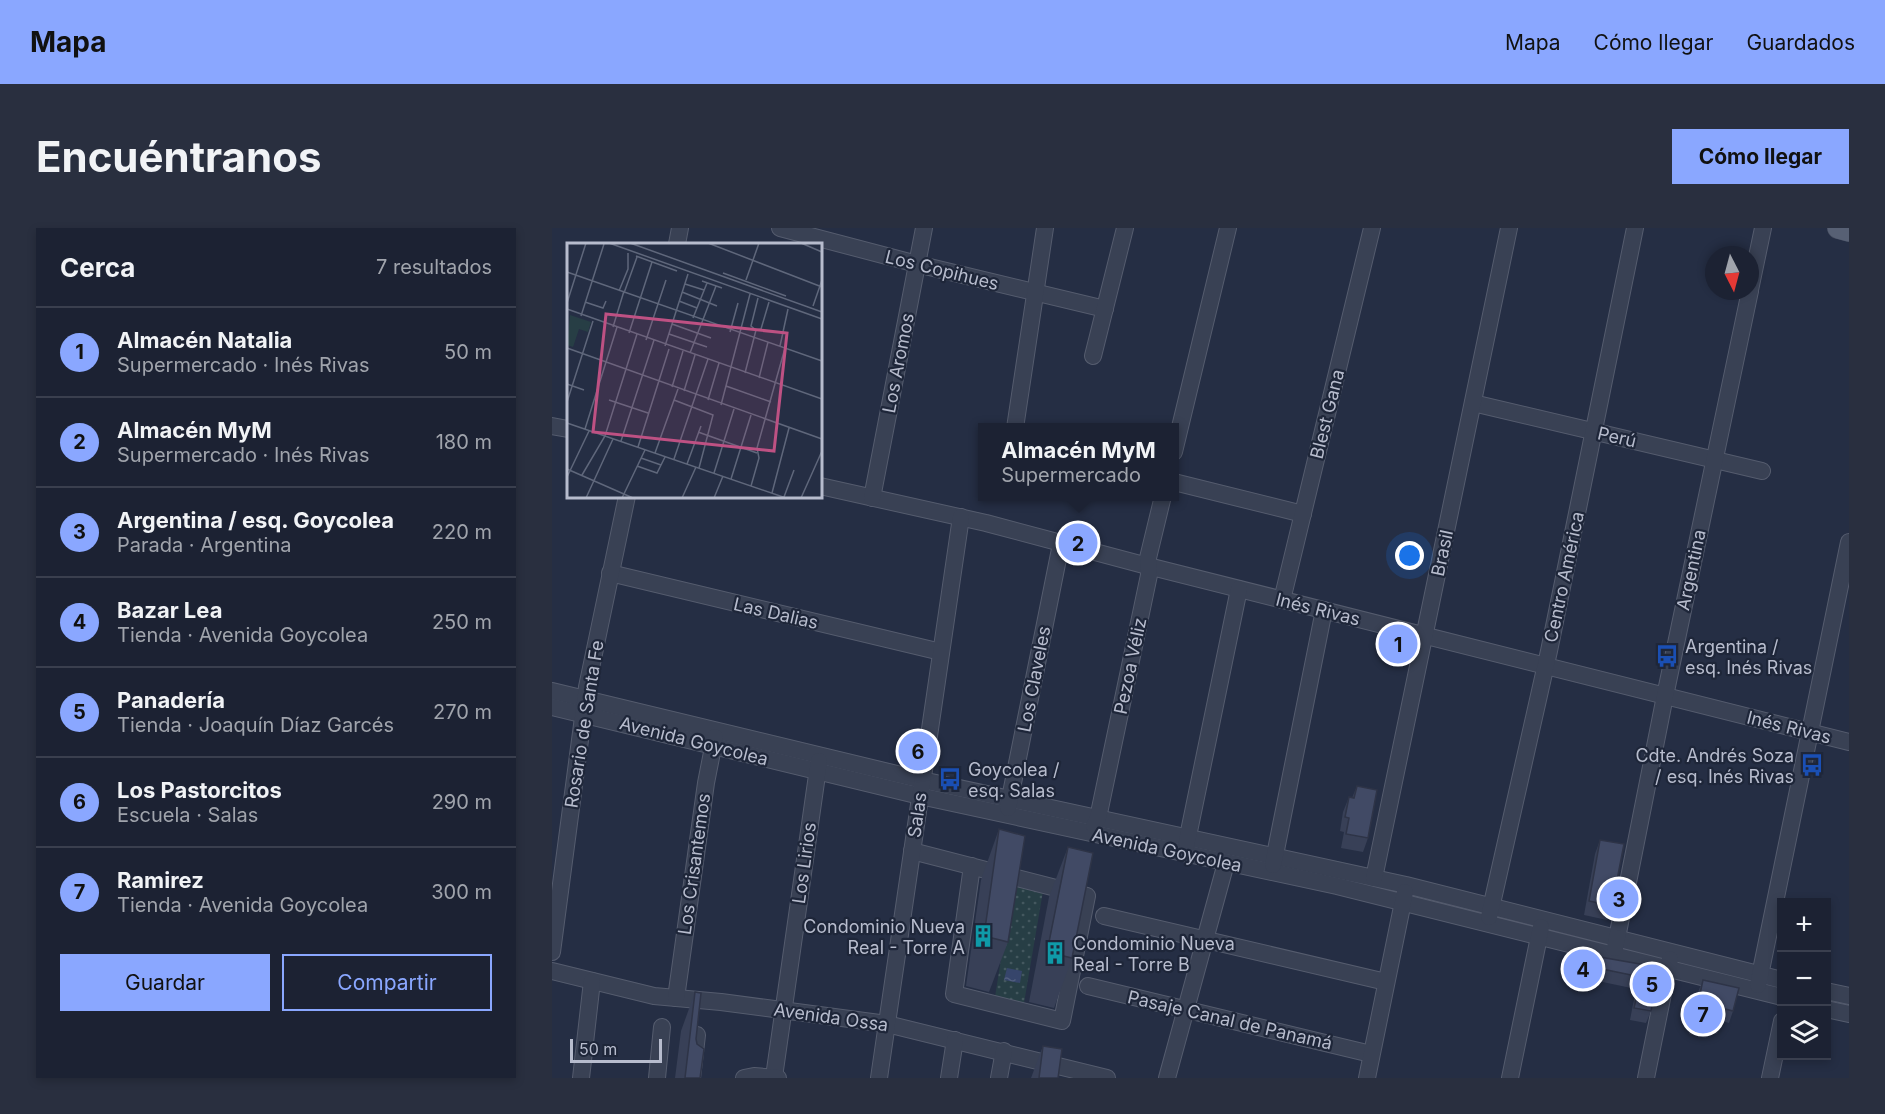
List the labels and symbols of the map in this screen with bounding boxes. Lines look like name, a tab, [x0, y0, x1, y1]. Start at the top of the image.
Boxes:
inset map	[567, 243, 822, 498]
street label: Los Copihues	[883, 246, 1001, 294]
north arrow	[1705, 246, 1759, 300]
street label: Los Aromos	[878, 311, 918, 415]
street label: Blest Gana	[1306, 367, 1348, 461]
street label: Perú	[1595, 422, 1639, 452]
street label: Centro América	[1540, 510, 1588, 644]
pin: 2	[1058, 520, 1098, 566]
street label: Brasil	[1427, 528, 1457, 578]
street label: Argentina	[1672, 528, 1710, 612]
your location	[1395, 541, 1424, 570]
street label: Inés Rivas	[1274, 588, 1362, 630]
street label: Las Dalias	[732, 593, 820, 633]
street label: Pezoa Véliz	[1110, 616, 1150, 716]
pin: 1	[1378, 622, 1418, 666]
street label: Los Claveles	[1013, 624, 1055, 734]
place label: Argentina / esq. Inés Rivas	[1685, 636, 1812, 678]
street label: Rosario de Santa Fe	[560, 639, 608, 809]
bus stop icon: Argentina / esq. Inés Rivas	[1654, 643, 1680, 669]
street label: Inés Rivas	[1745, 706, 1833, 748]
street label: Avenida Goycolea	[617, 712, 771, 770]
pin: 6	[898, 728, 938, 774]
place label: Cdte. Andrés Soza / esq. Inés Rivas	[1635, 745, 1794, 787]
bus stop icon: Cdte. Andrés Soza / esq. Inés Rivas	[1799, 752, 1825, 778]
place label: Goycolea / esq. Salas	[968, 759, 1060, 801]
bus stop icon: Goycolea / esq. Salas	[937, 766, 963, 792]
street label: Salas	[903, 791, 931, 839]
street label: Los Crisantemos	[674, 792, 714, 936]
street label: Los Lirios	[788, 821, 820, 905]
street label: Avenida Goycolea	[1090, 824, 1244, 876]
pin: 3	[1600, 876, 1638, 922]
place label: Condominio Nueva Real - Torre A	[803, 916, 965, 958]
building icon: Condominio Nueva Real - Torre A	[970, 923, 996, 949]
place label: Condominio Nueva Real - Torre B	[1073, 933, 1235, 975]
building icon: Condominio Nueva Real - Torre B	[1042, 940, 1068, 966]
pin: 4	[1564, 946, 1602, 992]
pin: 5	[1632, 962, 1672, 1006]
street label: Pasaje Canal de Panamá	[1126, 986, 1334, 1054]
pin: 7	[1684, 992, 1722, 1036]
street label: Avenida Ossa	[772, 999, 890, 1035]
scale bar	[570, 1036, 662, 1064]

